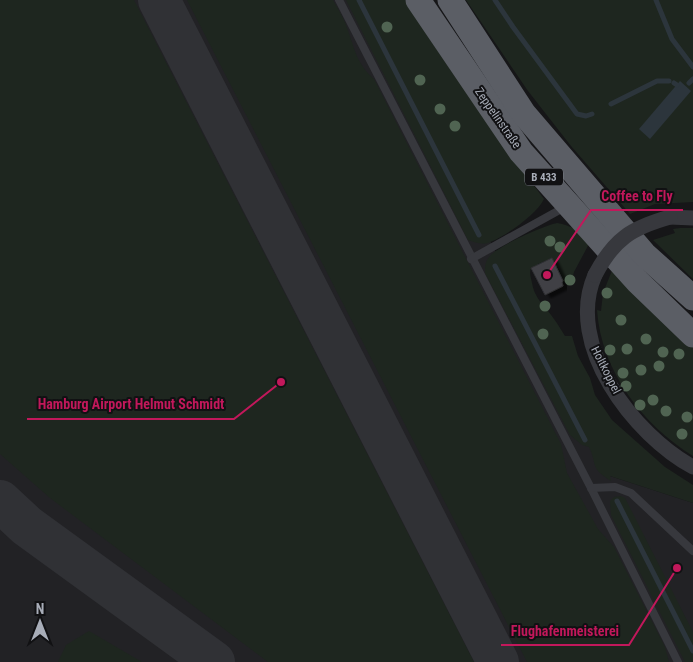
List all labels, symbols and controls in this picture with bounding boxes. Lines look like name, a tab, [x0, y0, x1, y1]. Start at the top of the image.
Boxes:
street label: Zeppelinstraße	[472, 85, 524, 151]
road number: B 433	[525, 168, 563, 186]
callout: Coffee to Fly	[591, 181, 683, 210]
text: Coffee to Fly	[601, 188, 673, 204]
street label: Holtkoppel	[588, 344, 624, 396]
callout: Hamburg Airport Helmut Schmidt	[27, 390, 234, 419]
text: Hamburg Airport Helmut Schmidt	[38, 396, 224, 412]
north arrow	[15, 597, 65, 647]
text: N	[36, 601, 44, 617]
callout: Flughafenmeisterei	[501, 616, 629, 645]
text: Flughafenmeisterei	[511, 623, 619, 639]

